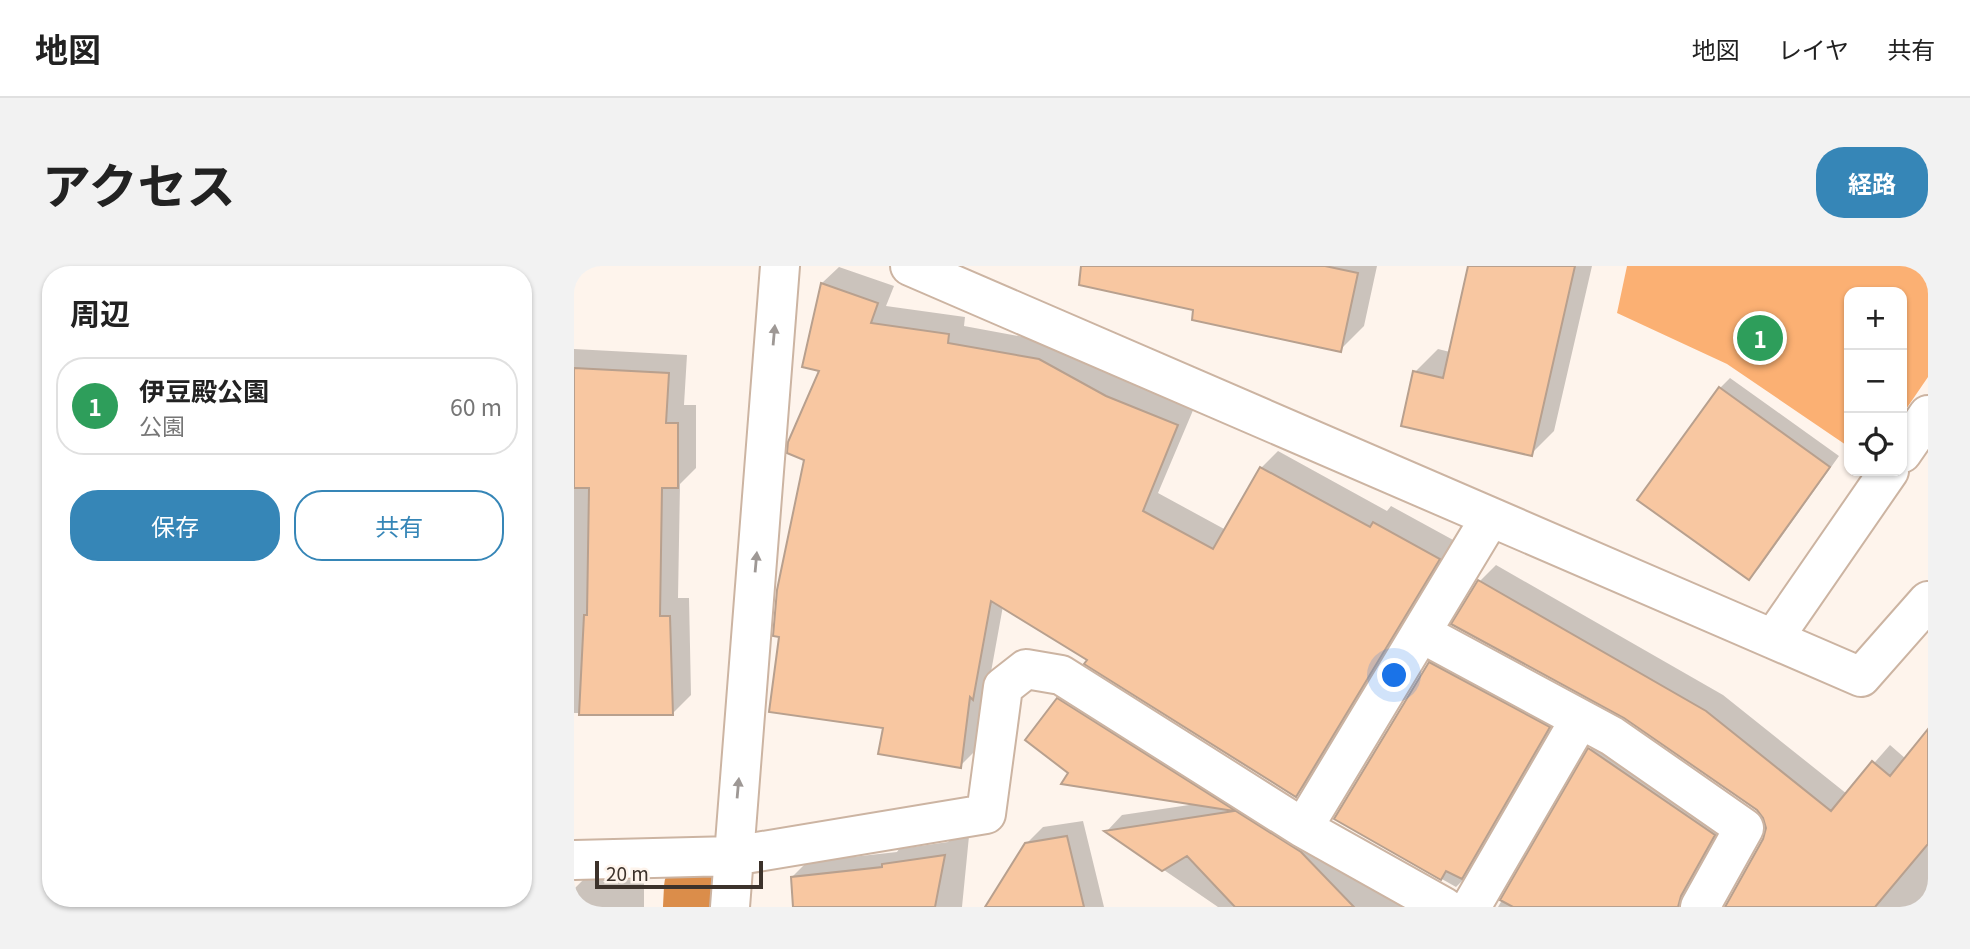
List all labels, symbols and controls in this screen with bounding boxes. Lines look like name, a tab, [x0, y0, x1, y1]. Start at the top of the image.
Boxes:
text: 地図	[35, 24, 101, 72]
text: 地図	[1692, 31, 1740, 66]
text: レイヤ	[1778, 31, 1849, 66]
text: 共有	[1887, 31, 1935, 66]
text: アクセス	[42, 147, 236, 218]
button: 経路	[1816, 147, 1928, 218]
map controls	[1844, 287, 1907, 476]
button: +	[1844, 287, 1907, 350]
text: 周辺	[70, 290, 130, 334]
pin: 1	[1737, 312, 1783, 364]
one-way arrow	[769, 324, 780, 346]
button: −	[1844, 350, 1907, 413]
text: 伊豆殿公園	[139, 371, 269, 408]
text: 1	[88, 389, 102, 423]
text: 60 m	[450, 389, 502, 423]
text: 公園	[139, 408, 185, 442]
button: locate	[1844, 413, 1907, 476]
button: 保存	[70, 490, 280, 561]
button: 共有	[294, 490, 504, 561]
one-way arrow	[751, 550, 762, 572]
your location	[1377, 658, 1411, 692]
one-way arrow	[733, 777, 744, 799]
scale bar	[595, 858, 763, 890]
text: 20 m	[606, 859, 649, 886]

